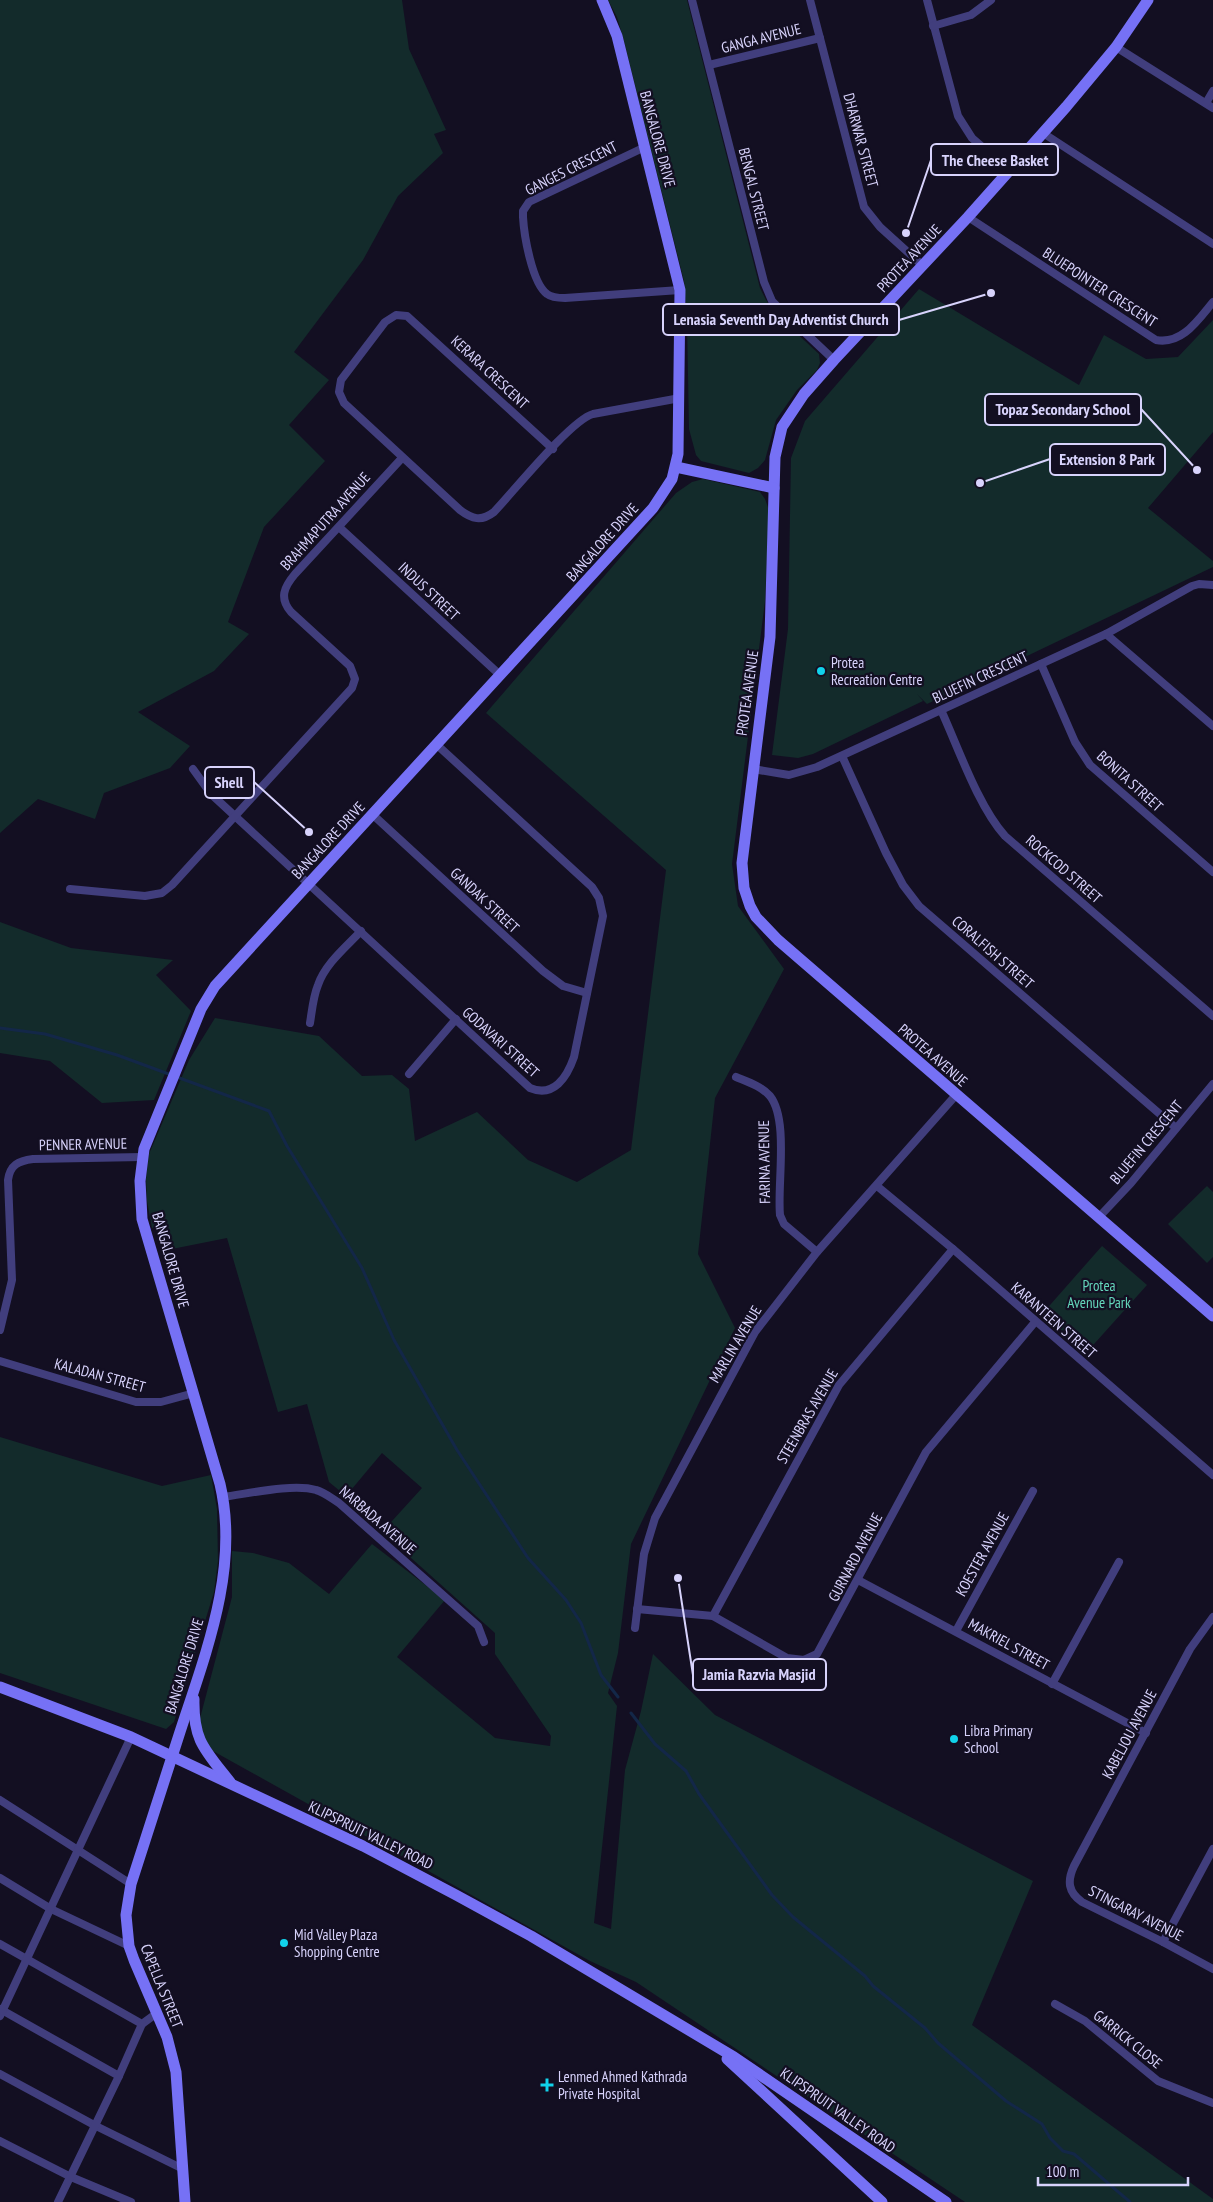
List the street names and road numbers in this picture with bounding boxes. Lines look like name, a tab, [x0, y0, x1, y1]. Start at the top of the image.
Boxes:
street label: GANGA AVENUE	[719, 19, 803, 57]
street label: BANGALORE DRIVE	[636, 89, 680, 189]
street label: DHARWAR STREET	[839, 91, 883, 189]
street label: GANGES CRESCENT	[522, 136, 621, 199]
street label: BENGAL STREET	[735, 146, 774, 233]
street label: PROTEA AVENUE	[873, 220, 945, 296]
street label: BLUEPOINTER CRESCENT	[1039, 243, 1161, 331]
street label: KERARA CRESCENT	[447, 331, 533, 413]
street label: BRAHMAPUTRA AVENUE	[276, 468, 374, 574]
street label: BANGALORE DRIVE	[562, 499, 642, 585]
street label: INDUS STREET	[394, 558, 464, 624]
street label: BLUEFIN CRESCENT	[929, 646, 1031, 707]
street label: PROTEA AVENUE	[732, 649, 762, 737]
street label: BONITA STREET	[1093, 746, 1167, 816]
street label: BANGALORE DRIVE	[287, 797, 369, 883]
street label: ROCKCOD STREET	[1022, 831, 1106, 907]
street label: GANDAK STREET	[447, 863, 524, 937]
street label: CORALFISH STREET	[948, 911, 1038, 993]
street label: GODAVARI STREET	[459, 1003, 544, 1082]
street label: PROTEA AVENUE	[894, 1020, 972, 1090]
street label: BLUEFIN CRESCENT	[1105, 1096, 1187, 1188]
street label: FARINA AVENUE	[754, 1120, 774, 1204]
street label: PENNER AVENUE	[39, 1134, 127, 1154]
street label: BANGALORE DRIVE	[148, 1210, 194, 1310]
street label: KARANTEEN STREET	[1007, 1278, 1101, 1362]
street label: MARLIN AVENUE	[705, 1302, 765, 1386]
street label: KALADAN STREET	[52, 1354, 148, 1396]
street label: STEENBRAS AVENUE	[772, 1365, 842, 1467]
street label: NARBADA AVENUE	[336, 1481, 420, 1559]
street label: KOESTER AVENUE	[951, 1508, 1013, 1600]
street label: GURNARD AVENUE	[824, 1509, 886, 1605]
street label: MAKRIEL STREET	[965, 1614, 1053, 1674]
street label: BANGALORE DRIVE	[160, 1616, 208, 1716]
street label: KABELJOU AVENUE	[1097, 1686, 1161, 1782]
street label: KLIPSPRUIT VALLEY ROAD	[306, 1797, 437, 1873]
street label: STINGARAY AVENUE	[1085, 1881, 1187, 1945]
street label: CAPELLA STREET	[137, 1941, 188, 2031]
street label: GARRICK CLOSE	[1090, 2006, 1166, 2072]
street label: KLIPSPRUIT VALLEY ROAD	[777, 2063, 899, 2157]

